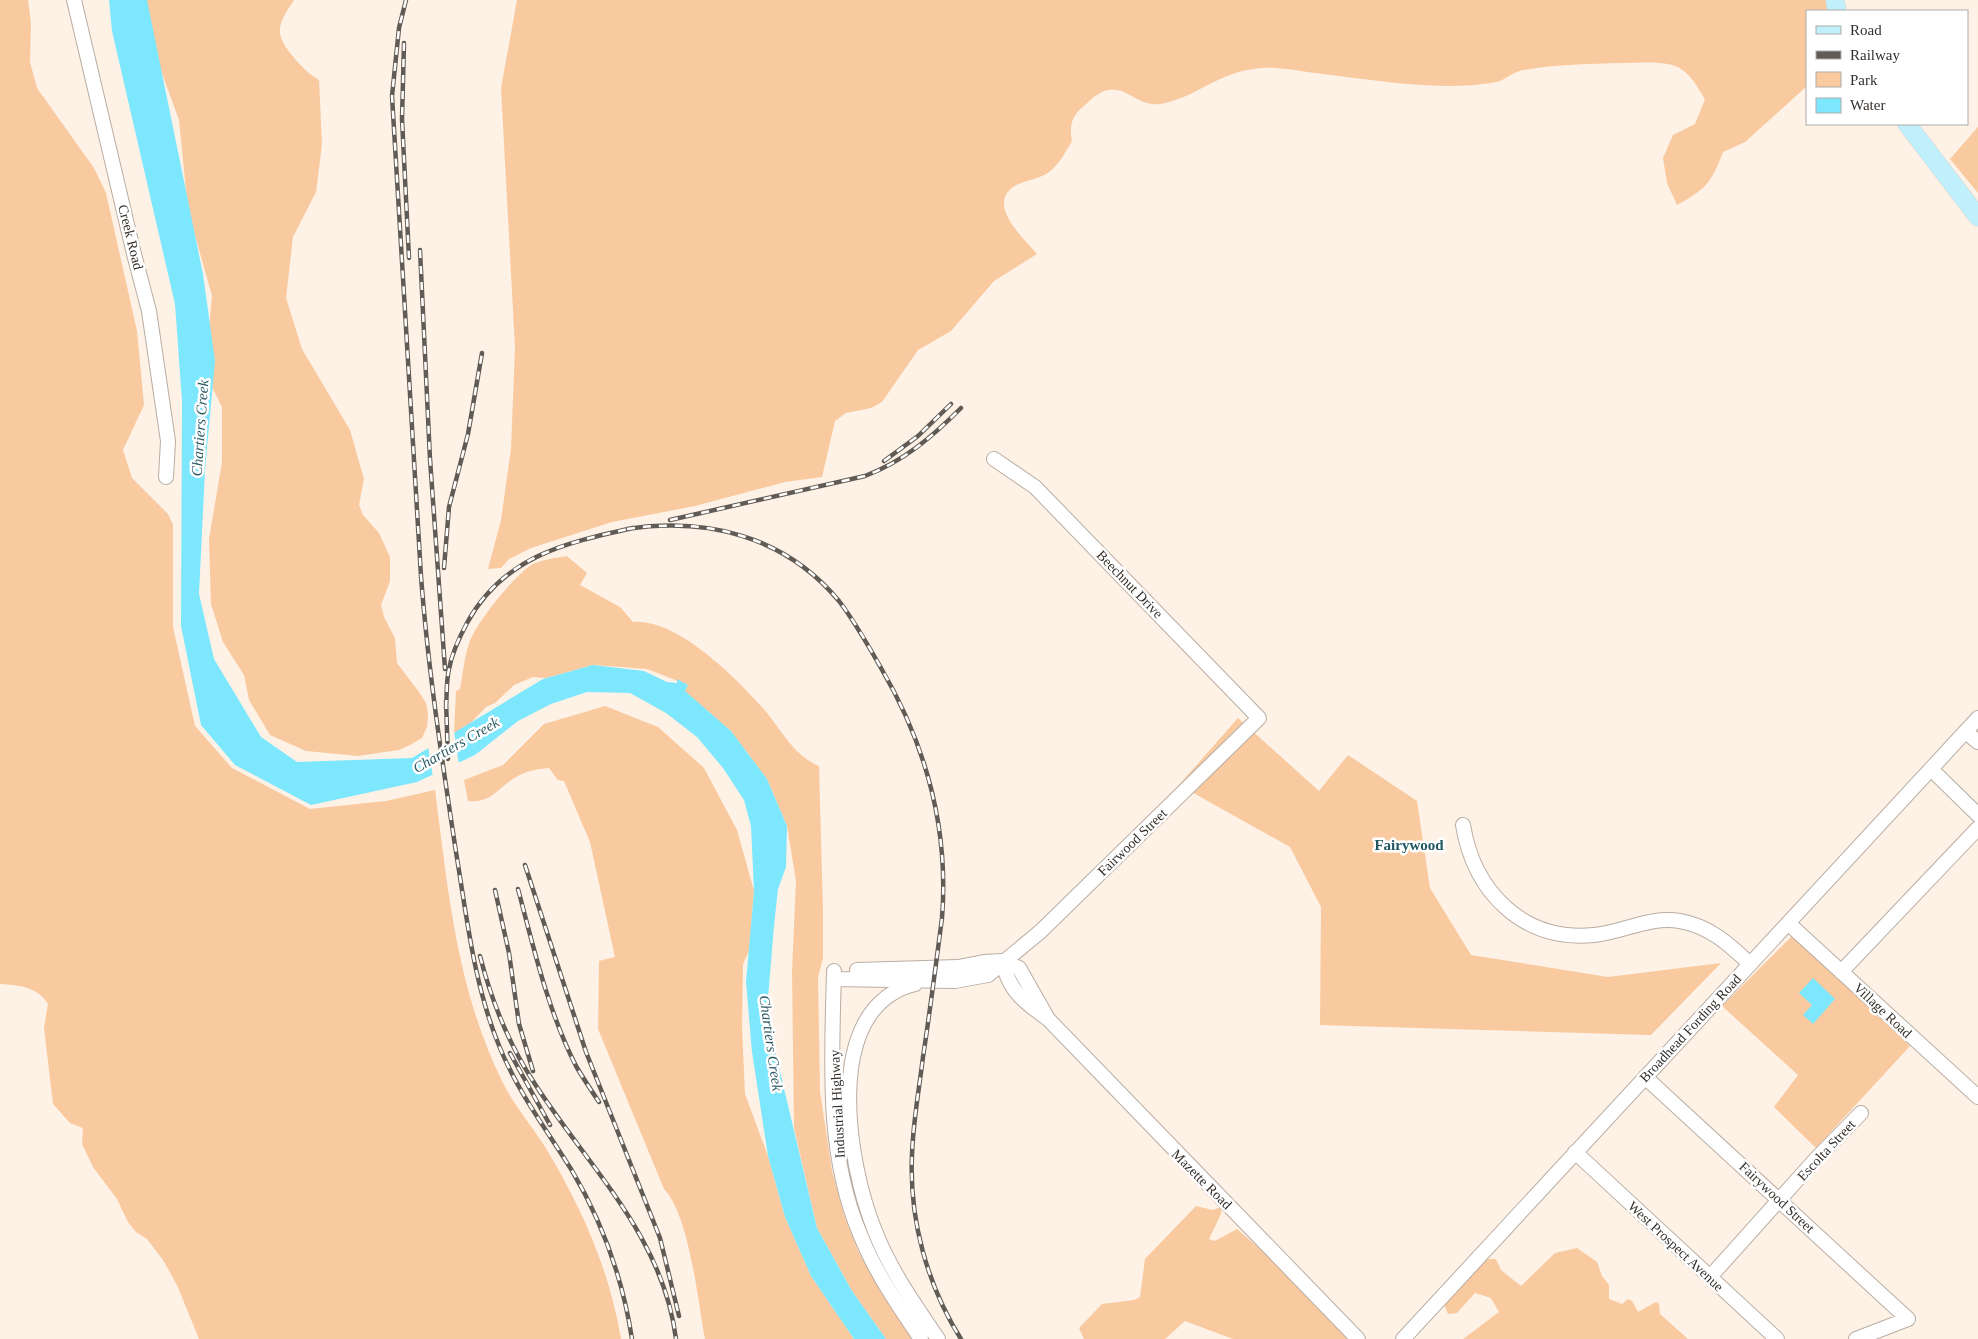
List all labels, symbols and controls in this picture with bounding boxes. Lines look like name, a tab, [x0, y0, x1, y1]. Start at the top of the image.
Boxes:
legend	[1806, 10, 1968, 125]
text: Road	[1850, 22, 1882, 38]
text: Railway	[1850, 47, 1900, 63]
text: Park	[1850, 72, 1878, 88]
text: Water	[1850, 97, 1885, 113]
street label: Creek Road	[115, 203, 146, 271]
water label: Chartiers Creek	[189, 379, 211, 477]
street label: Beechnut Drive	[1094, 547, 1166, 621]
water label: Chartiers Creek	[410, 714, 502, 776]
street label: Fairwood Street	[1095, 806, 1170, 879]
district label: Fairywood	[1374, 837, 1444, 853]
street label: Broadhead Fording Road	[1637, 971, 1744, 1085]
street label: Village Road	[1851, 980, 1915, 1041]
water label: Chartiers Creek	[756, 994, 786, 1092]
street label: Industrial Highway	[827, 1049, 848, 1159]
street label: Escolta Street	[1794, 1117, 1858, 1184]
street label: Mazette Road	[1169, 1146, 1235, 1212]
street label: Fairywood Street	[1736, 1159, 1817, 1236]
street label: West Prospect Avenue	[1625, 1198, 1726, 1294]

